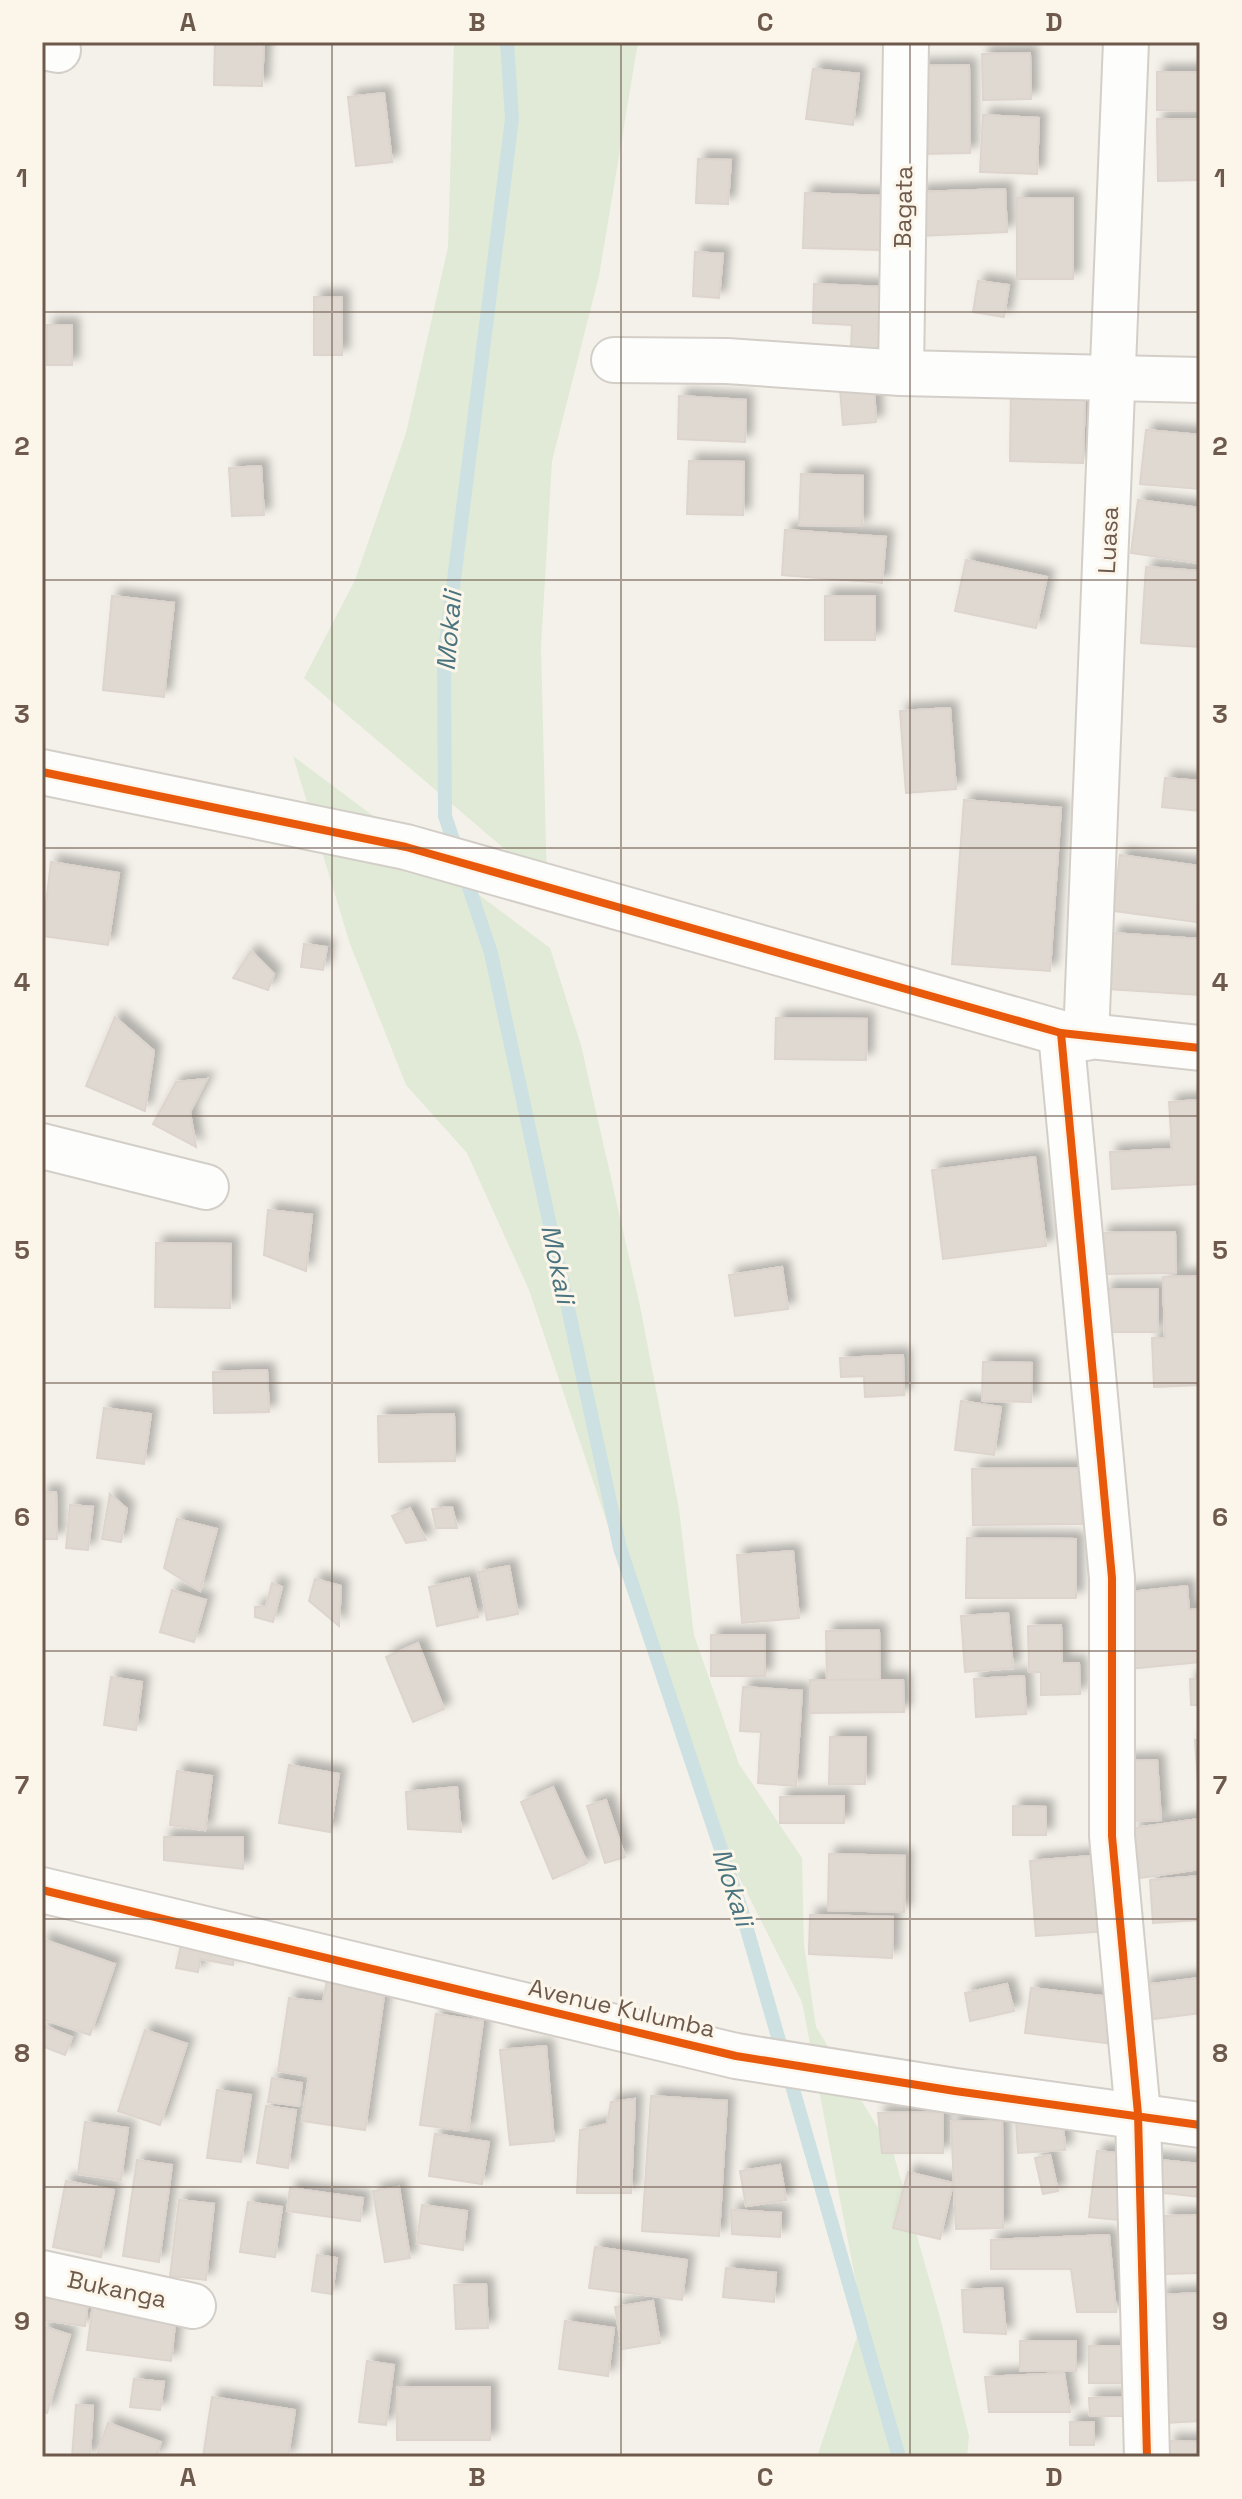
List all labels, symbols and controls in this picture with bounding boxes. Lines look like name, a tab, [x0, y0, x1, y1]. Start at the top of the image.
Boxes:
text: A	[180, 5, 197, 39]
text: B	[468, 5, 486, 39]
text: C	[757, 5, 773, 39]
text: D	[1045, 5, 1063, 39]
text: 1	[16, 161, 28, 195]
text: 1	[1214, 161, 1226, 195]
street label: Bagata	[887, 165, 919, 249]
text: 2	[14, 429, 30, 463]
text: 2	[1212, 429, 1228, 463]
street label: Luasa	[1091, 505, 1125, 575]
water label: Mokali	[429, 587, 470, 672]
text: 3	[14, 697, 30, 731]
text: 3	[1212, 697, 1228, 731]
text: 4	[14, 965, 30, 999]
text: 4	[1212, 965, 1228, 999]
water label: Mokali	[533, 1221, 583, 1309]
text: 5	[14, 1233, 30, 1267]
text: 5	[1212, 1233, 1228, 1267]
text: 6	[14, 1500, 30, 1534]
text: 6	[1212, 1500, 1228, 1534]
text: 7	[15, 1768, 29, 1802]
text: 7	[1213, 1768, 1227, 1802]
water label: Mokali	[704, 1844, 762, 1933]
street label: Avenue Kulumba	[526, 1971, 718, 2045]
text: 8	[14, 2036, 30, 2070]
text: 8	[1212, 2036, 1228, 2070]
street label: Bukanga	[64, 2263, 170, 2315]
text: 9	[14, 2304, 30, 2338]
text: 9	[1212, 2304, 1228, 2338]
text: A	[180, 2460, 197, 2494]
text: B	[468, 2460, 486, 2494]
text: C	[757, 2460, 773, 2494]
text: D	[1045, 2460, 1063, 2494]

